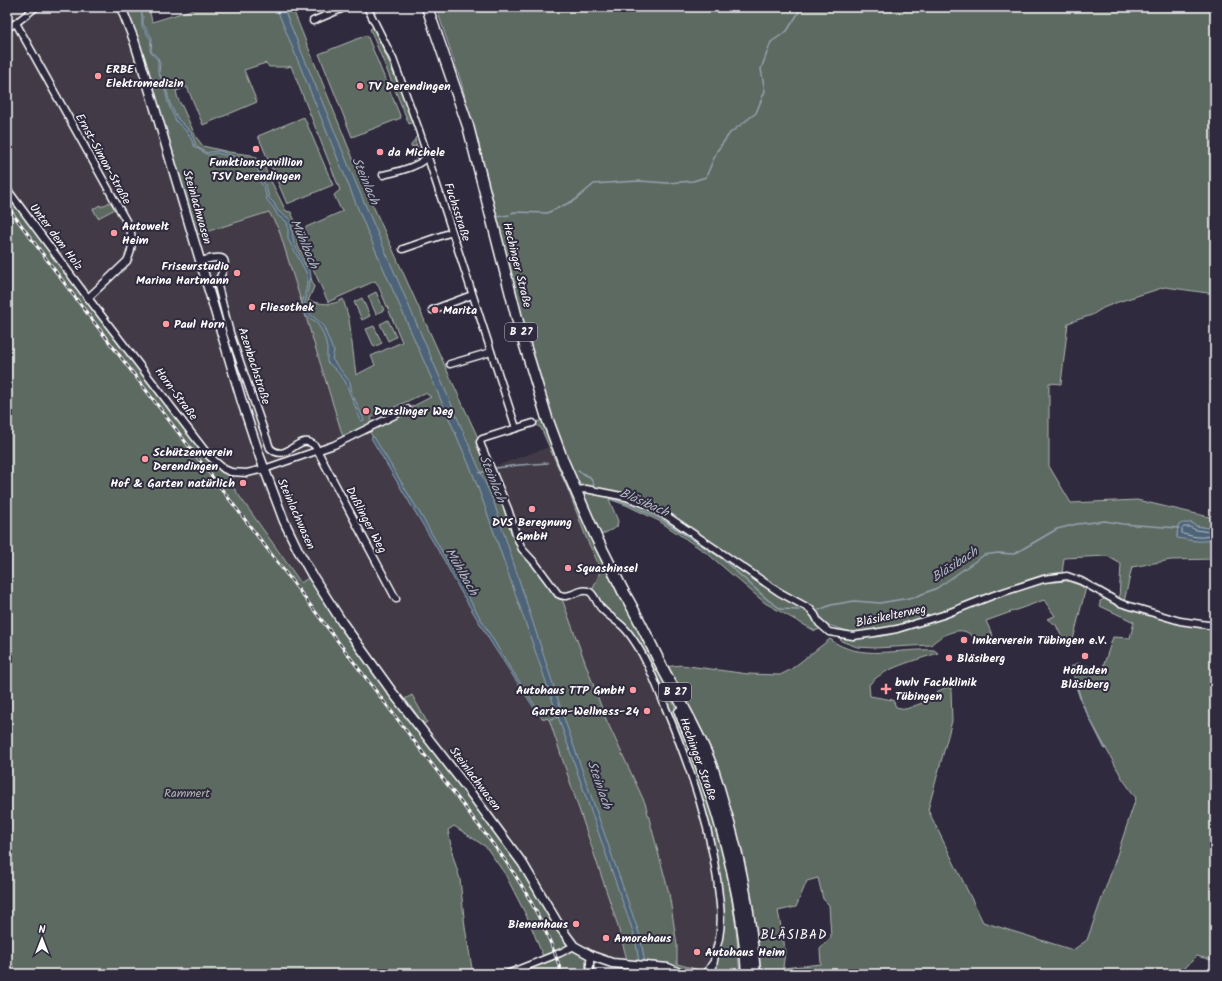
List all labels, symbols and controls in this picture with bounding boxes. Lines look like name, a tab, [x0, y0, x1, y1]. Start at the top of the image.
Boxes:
place label: ERBE Elektromedizin	[106, 60, 184, 93]
marker: ERBE Elektromedizin	[93, 71, 103, 81]
place label: TV Derendingen	[368, 77, 451, 96]
marker: TV Derendingen	[355, 81, 365, 91]
street label: Ernst-Simon-Straße	[70, 110, 136, 209]
place label: da Michele	[388, 143, 445, 162]
marker: Funktionspavillion TSV Derendingen	[251, 144, 261, 154]
marker: da Michele	[375, 147, 385, 157]
place label: Funktionspavillion TSV Derendingen	[209, 153, 303, 186]
water label: Steinlach	[346, 154, 385, 209]
street label: Steinlachwasen	[177, 168, 217, 246]
street label: Fuchsstraße	[439, 180, 476, 244]
street label: Unter dem Holz	[24, 199, 88, 275]
water label: Mühlbach	[284, 216, 324, 273]
place label: Autowelt Heim	[122, 217, 170, 250]
street label: Hechinger Straße	[497, 220, 537, 310]
marker: Autowelt Heim	[109, 228, 119, 238]
place label: Friseurstudio Marina Hartmann	[136, 257, 230, 290]
marker: Friseurstudio Marina Hartmann	[232, 268, 242, 278]
place label: Fliesothek	[260, 298, 315, 317]
place label: Marita	[443, 301, 477, 320]
marker: Fliesothek	[247, 302, 257, 312]
marker: Marita	[430, 305, 440, 315]
place label: Paul Horn	[174, 315, 225, 334]
marker: Paul Horn	[161, 319, 171, 329]
road number: B 27	[505, 323, 537, 341]
street label: Azenbachstraße	[233, 325, 276, 407]
street label: Horn-Straße	[150, 363, 203, 425]
place label: Dusslinger Weg	[374, 402, 454, 421]
marker: Dusslinger Weg	[361, 406, 371, 416]
place label: Schützenverein Derendingen	[153, 443, 233, 476]
water label: Steinlach	[473, 452, 511, 507]
marker: Schützenverein Derendingen	[140, 454, 150, 464]
place label: Hof & Garten natürlich	[110, 474, 235, 493]
street label: Steinlachwasen	[272, 475, 320, 553]
marker: Hof & Garten natürlich	[238, 478, 248, 488]
street label: Dußlinger Weg	[340, 483, 392, 557]
water label: Bläsibach	[616, 483, 673, 524]
marker: DVS Beregnung GmbH	[527, 504, 537, 514]
place label: DVS Beregnung GmbH	[492, 513, 572, 546]
water label: Bläsibach	[928, 541, 983, 588]
water label: Mühlbach	[439, 544, 484, 601]
place label: Squashinsel	[576, 559, 638, 578]
marker: Squashinsel	[563, 563, 573, 573]
street label: Bläsikelterweg	[854, 599, 928, 633]
place label: Imkerverein Tübingen e.V.	[972, 631, 1107, 650]
marker: Imkerverein Tübingen e.V.	[959, 635, 969, 645]
place label: Bläsiberg	[957, 649, 1006, 668]
marker: Hofladen Bläsiberg	[1080, 651, 1090, 661]
marker: Bläsiberg	[944, 653, 954, 663]
place label: Hofladen Bläsiberg	[1061, 661, 1109, 694]
place label: bwlv Fachklinik Tübingen	[895, 673, 977, 706]
place label: Autohaus TTP GmbH	[516, 681, 625, 700]
road number: B 27	[659, 683, 691, 701]
marker: bwlv Fachklinik Tübingen	[880, 683, 892, 695]
marker: Autohaus TTP GmbH	[628, 685, 638, 695]
place label: Garten-Wellness-24	[532, 702, 639, 721]
marker: Garten-Wellness-24	[642, 706, 652, 716]
street label: Hechinger Straße	[674, 715, 722, 804]
street label: Steinlachwasen	[444, 743, 506, 815]
water label: Steinlach	[581, 758, 617, 813]
park label: Rammert	[164, 784, 210, 803]
place label: Bienenhaus	[508, 915, 568, 934]
north arrow	[22, 919, 62, 959]
marker: Bienenhaus	[571, 919, 581, 929]
text: N	[39, 921, 46, 939]
district label: BLÄSIBAD	[761, 925, 827, 946]
place label: Amorehaus	[614, 929, 672, 948]
marker: Amorehaus	[601, 933, 611, 943]
place label: Autohaus Heim	[705, 943, 785, 962]
marker: Autohaus Heim	[692, 947, 702, 957]

